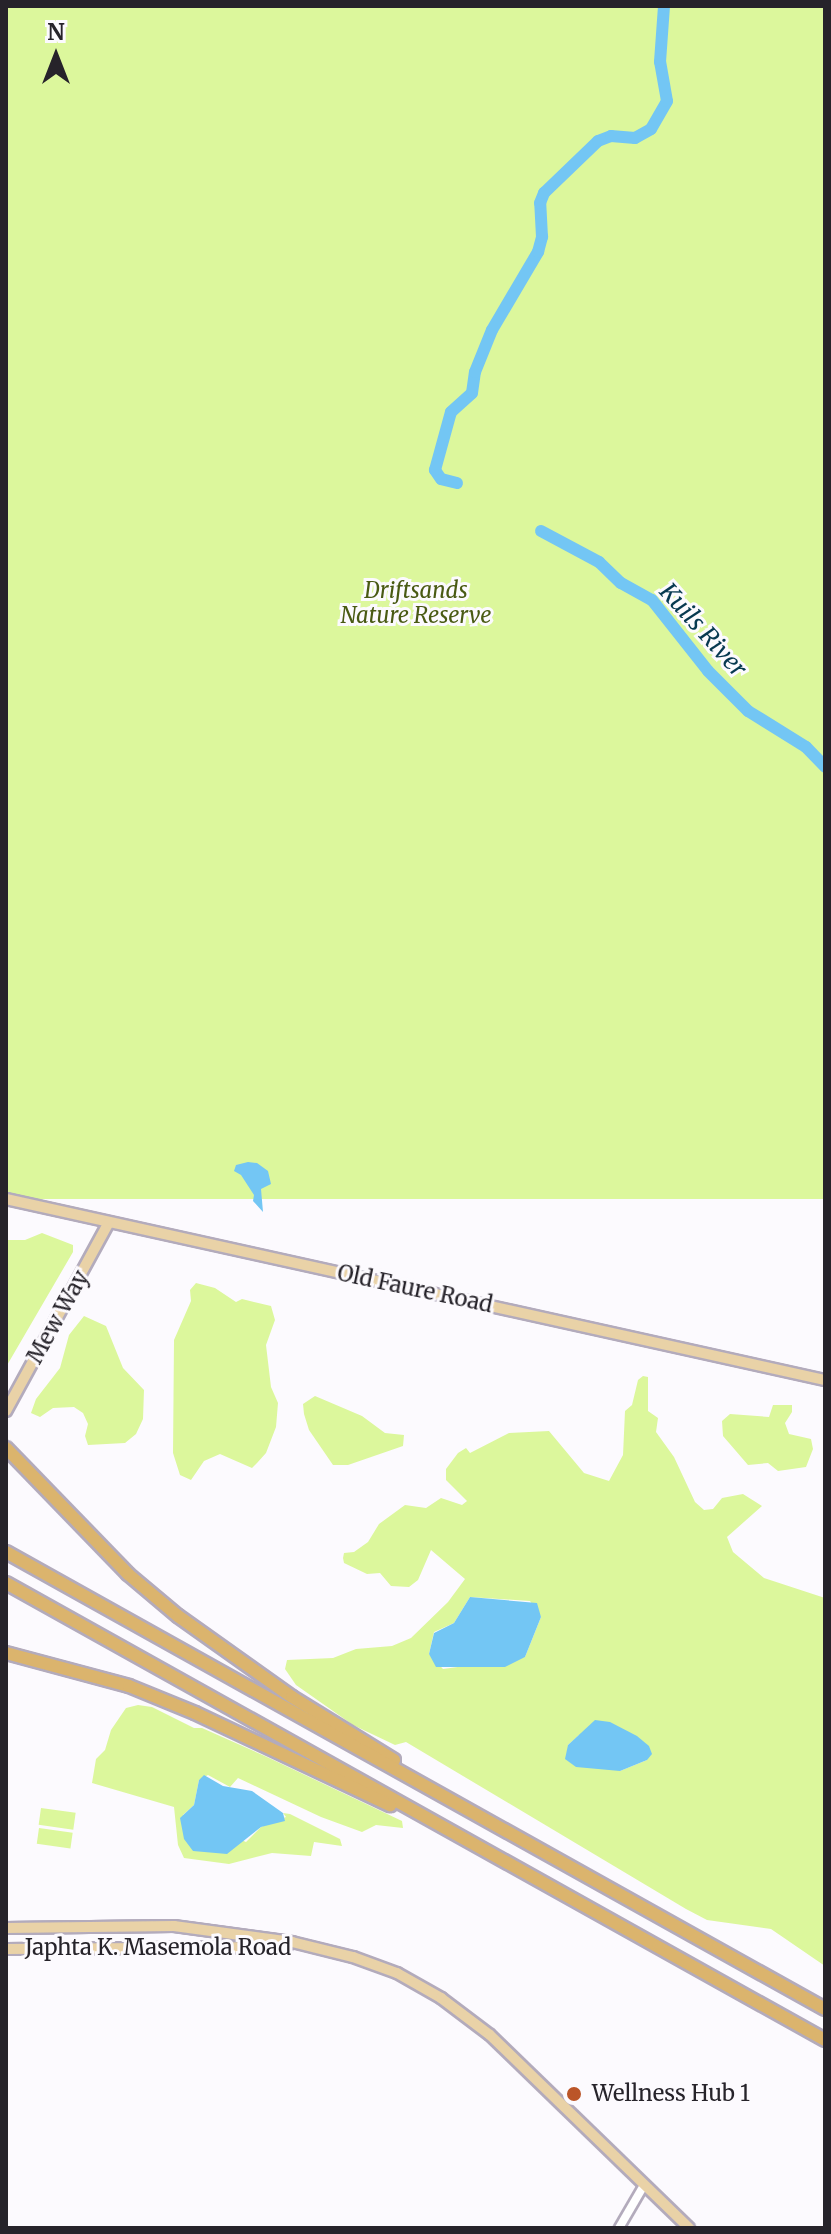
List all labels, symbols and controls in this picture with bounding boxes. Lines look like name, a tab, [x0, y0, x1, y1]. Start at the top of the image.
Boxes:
north arrow	[16, 16, 96, 96]
text: N	[47, 18, 65, 46]
park label: Driftsands Nature Reserve	[340, 577, 492, 628]
water label: Kuils River	[654, 577, 752, 683]
street label: Old Faure Road	[335, 1260, 495, 1318]
street label: Mew Way	[22, 1266, 94, 1368]
street label: Japhta K. Masemola Road	[25, 1935, 291, 1961]
place label: Wellness Hub 1	[592, 2081, 750, 2107]
marker: Wellness Hub 1	[563, 2083, 585, 2105]

